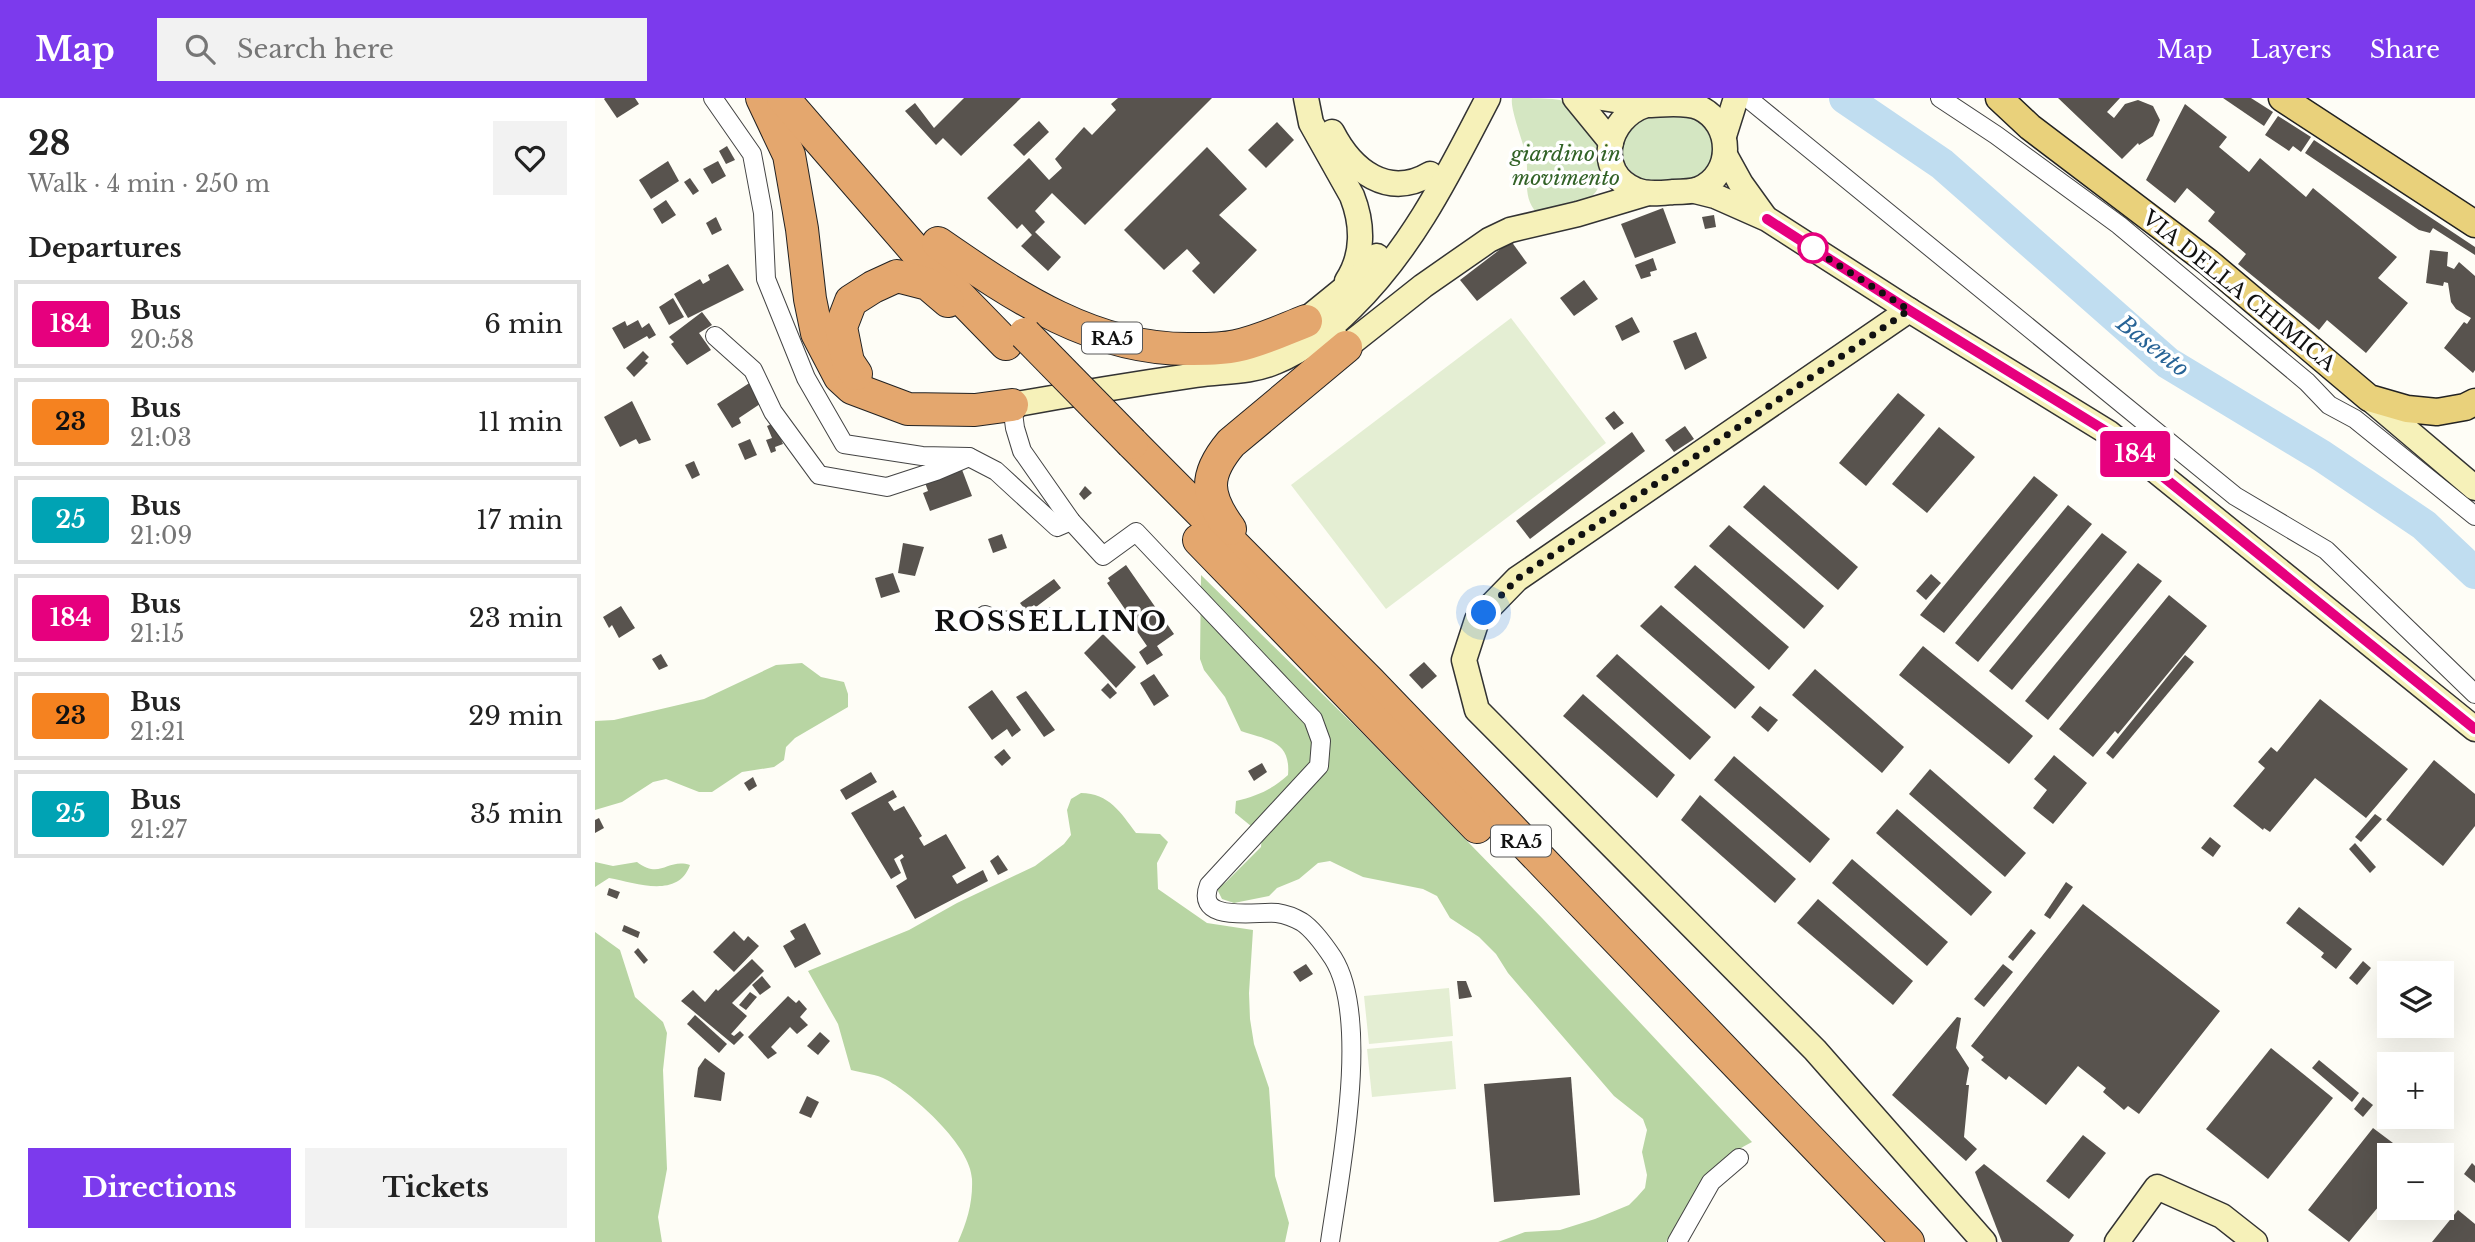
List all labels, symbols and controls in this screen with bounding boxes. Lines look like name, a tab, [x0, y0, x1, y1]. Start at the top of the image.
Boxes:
search box	[157, 18, 647, 81]
text: Map	[35, 29, 115, 70]
icon: search	[181, 30, 219, 68]
text: Search here	[237, 33, 394, 65]
text: Map	[2157, 35, 2213, 64]
text: Layers	[2251, 35, 2332, 64]
text: Share	[2370, 35, 2440, 64]
button: heart	[493, 121, 567, 195]
text: 28	[28, 123, 70, 164]
park label: giardino in movimento	[1509, 141, 1621, 191]
text: Walk · 4 min · 250 m	[28, 170, 270, 198]
street label: VIA DELLA CHIMICA	[2136, 204, 2342, 378]
text: Departures	[28, 232, 182, 264]
unlabelled marker	[1798, 233, 1828, 263]
text: Bus	[130, 294, 181, 326]
text: 6 min	[484, 308, 563, 340]
water label: Basento	[2110, 308, 2195, 383]
text: 184	[50, 309, 91, 338]
road number: RA5	[1082, 322, 1142, 354]
text: 20:58	[130, 326, 194, 354]
text: Bus	[130, 392, 181, 424]
text: 11 min	[478, 406, 563, 438]
text: 23	[55, 407, 86, 436]
text: 21:03	[130, 424, 192, 452]
line badge: 184	[2095, 431, 2175, 477]
text: 184	[2114, 439, 2156, 468]
text: Bus	[130, 490, 181, 522]
text: 17 min	[476, 504, 563, 536]
text: 25	[56, 505, 85, 534]
text: 21:09	[130, 522, 192, 550]
text: Bus	[130, 588, 181, 620]
your location	[1466, 595, 1501, 630]
text: 23 min	[469, 602, 563, 634]
text: 184	[50, 603, 91, 632]
district label: ROSSELLINO	[934, 604, 1168, 639]
text: 21:15	[130, 620, 184, 648]
text: Bus	[130, 686, 181, 718]
text: 29 min	[468, 700, 563, 732]
text: 23	[55, 701, 86, 730]
text: 21:21	[130, 718, 185, 746]
text: Bus	[130, 784, 181, 816]
text: 35 min	[470, 798, 563, 830]
text: 25	[56, 799, 85, 828]
text: 21:27	[130, 816, 187, 844]
road number: RA5	[1491, 826, 1551, 856]
map controls	[2377, 961, 2454, 1220]
button: layers	[2377, 961, 2454, 1038]
button: +	[2377, 1052, 2454, 1129]
button: −	[2377, 1143, 2454, 1220]
button: Directions	[28, 1148, 291, 1228]
button: Tickets	[305, 1148, 567, 1228]

